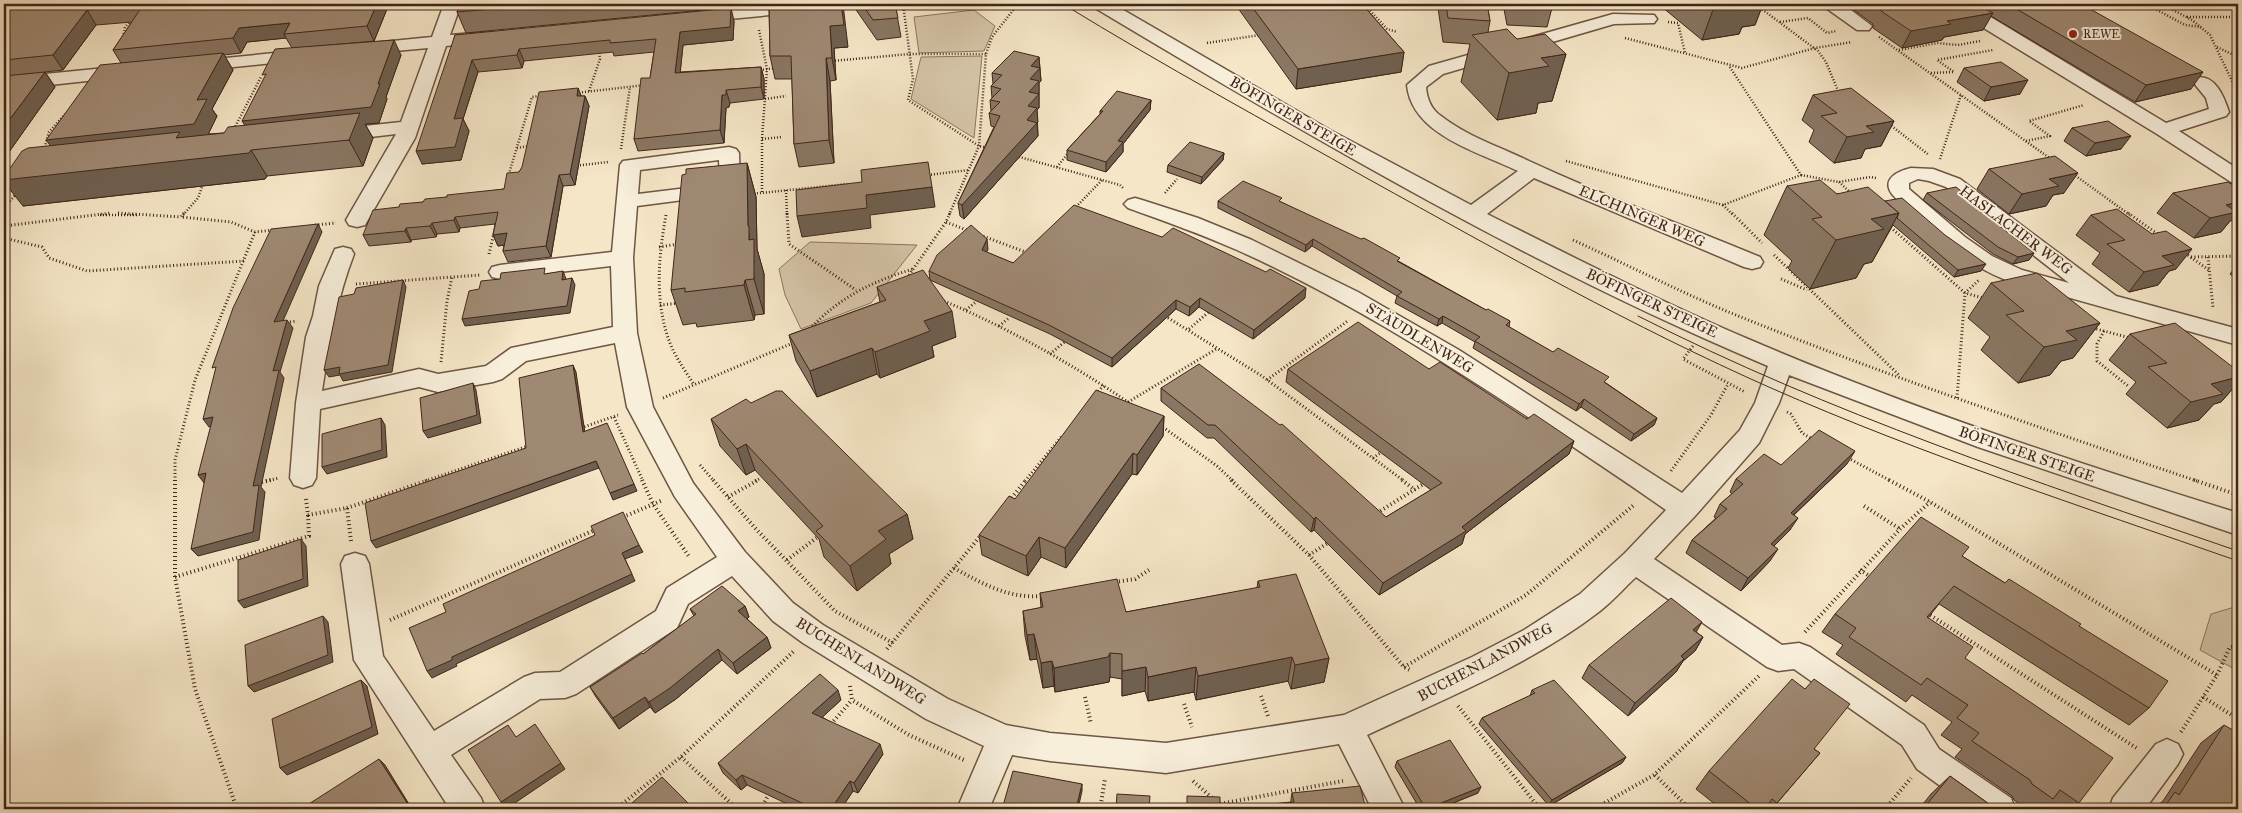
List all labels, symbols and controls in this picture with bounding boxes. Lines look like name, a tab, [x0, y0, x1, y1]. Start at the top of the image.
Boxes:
place label: REWE	[2083, 27, 2120, 41]
marker: REWE	[2067, 28, 2079, 40]
street label: BÖFINGER STEIGE	[1227, 72, 1360, 160]
street label: ELCHINGER WEG	[1576, 181, 1708, 251]
street label: HASLACHER WEG	[1956, 182, 2076, 278]
street label: BÖFINGER STEIGE	[1583, 264, 1721, 341]
street label: STÄUDLENWEG	[1363, 299, 1477, 377]
street label: BÖFINGER STEIGE	[1956, 421, 2098, 486]
street label: BUCHENLANDWEG	[793, 614, 929, 708]
street label: BUCHENLANDWEG	[1415, 619, 1556, 705]

